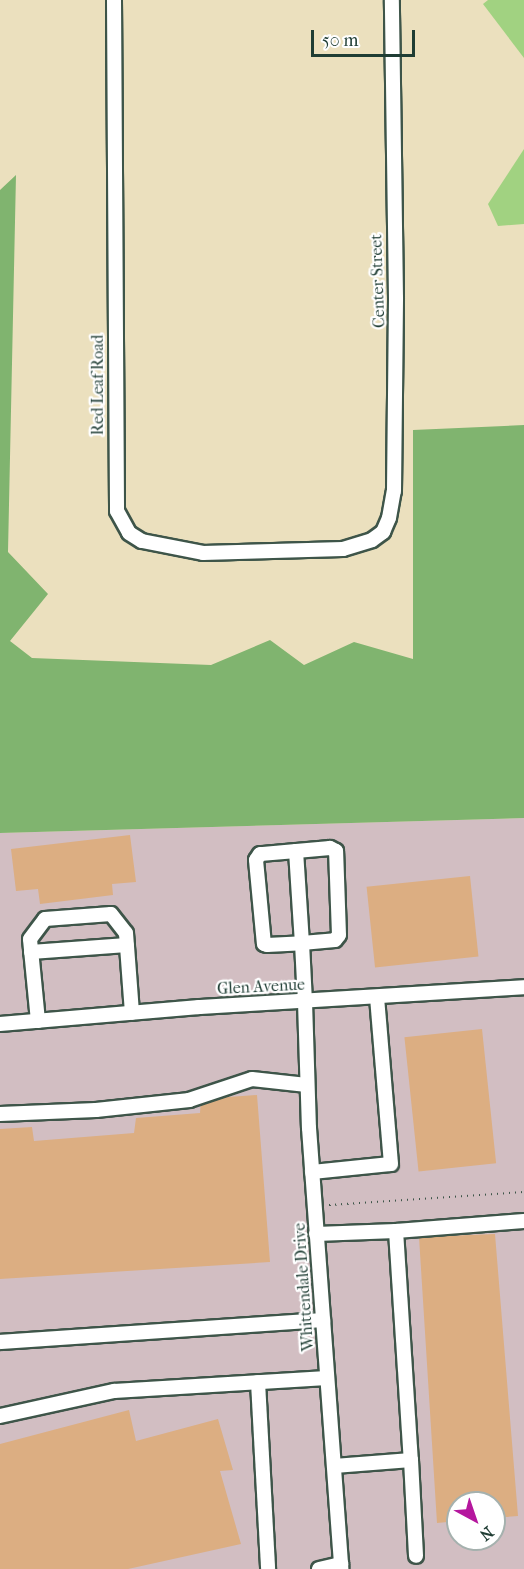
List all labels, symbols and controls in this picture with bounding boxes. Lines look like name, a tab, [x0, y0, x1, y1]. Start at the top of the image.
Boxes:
scale bar	[314, 18, 418, 56]
text: 50 m	[322, 30, 358, 51]
street label: Center Street	[367, 234, 389, 328]
street label: Red Leaf Road	[88, 335, 108, 435]
street label: Glen Avenue	[217, 975, 305, 999]
street label: Whittendale Drive	[290, 1222, 318, 1352]
north arrow	[446, 1491, 506, 1551]
text: N	[476, 1522, 497, 1545]

